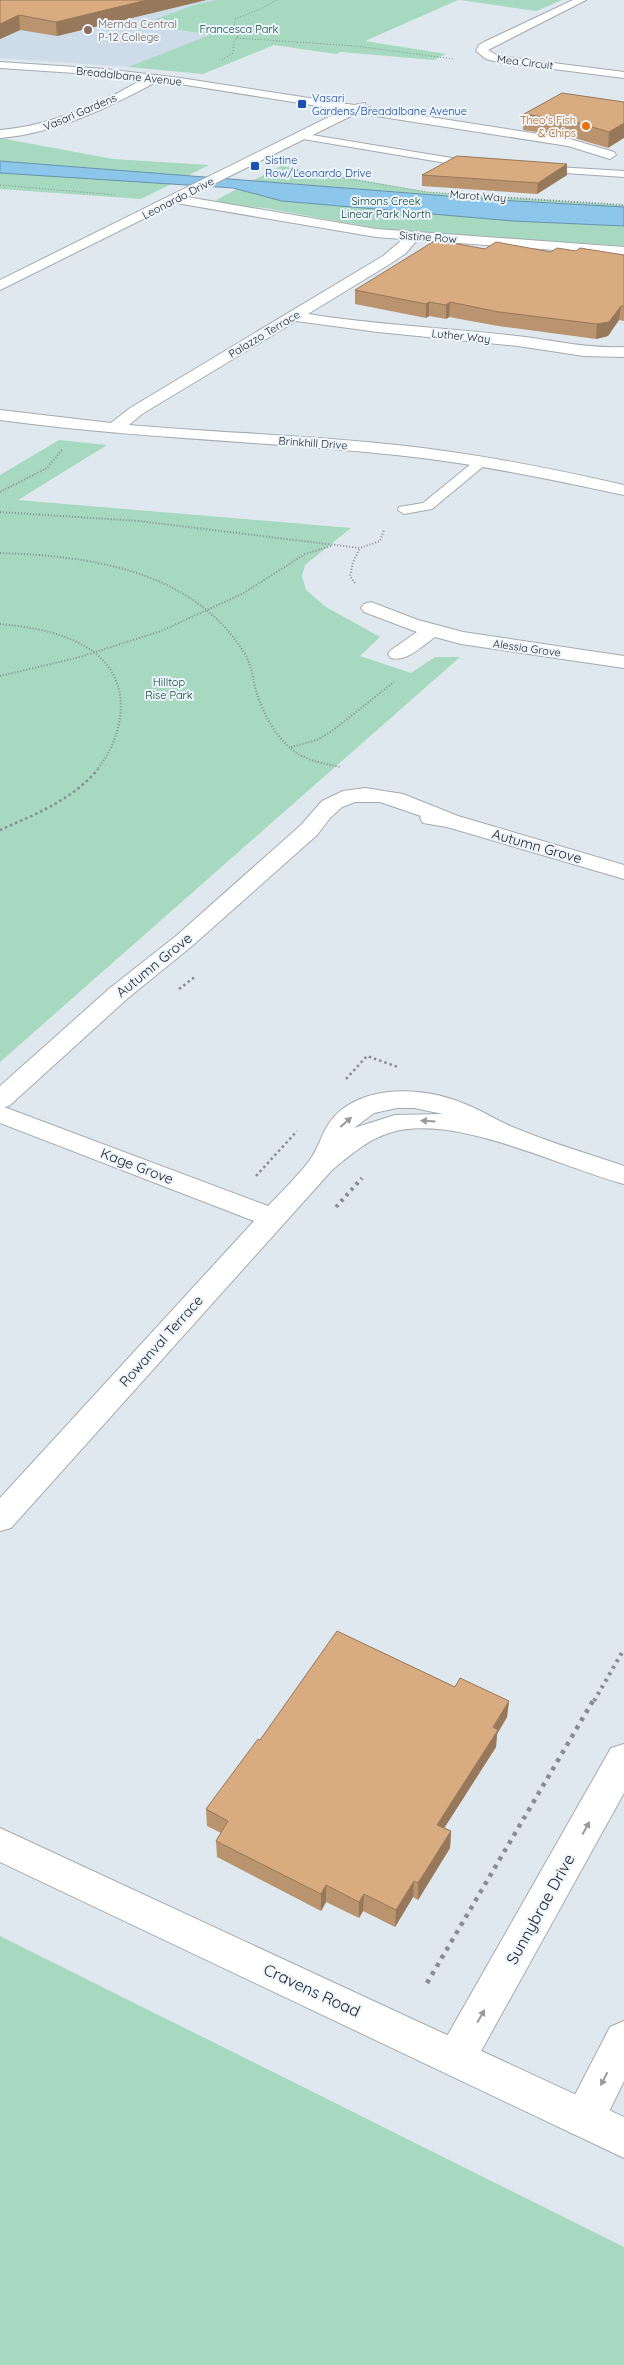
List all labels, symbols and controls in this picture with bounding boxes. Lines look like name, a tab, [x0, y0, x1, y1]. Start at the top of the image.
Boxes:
place label: Mernda Central P-12 College	[98, 17, 177, 44]
park label: Francesca Park	[200, 22, 279, 36]
marker: Mernda Central P-12 College	[82, 24, 94, 36]
street label: Mea Circuit	[496, 52, 554, 72]
street label: Breadalbane Avenue	[75, 63, 183, 89]
street label: Vasari Gardens	[41, 90, 119, 134]
place label: Vasari Gardens/Breadalbane Avenue	[312, 91, 467, 118]
marker: Vasari Gardens/Breadalbane Avenue	[296, 98, 308, 110]
place label: Theo's Fish & Chips	[520, 113, 576, 140]
marker: Theo's Fish & Chips	[580, 120, 592, 132]
place label: Sistine Row/Leonardo Drive	[265, 153, 372, 180]
marker: Sistine Row/Leonardo Drive	[249, 160, 261, 172]
street label: Leonardo Drive	[140, 174, 216, 222]
street label: Marot Way	[449, 187, 507, 205]
park label: Simons Creek Linear Park North	[341, 194, 431, 221]
street label: Sistine Row	[399, 228, 457, 246]
street label: Palazzo Terrace	[226, 307, 302, 361]
street label: Luther Way	[431, 326, 491, 346]
street label: Brinkhill Drive	[278, 434, 348, 452]
street label: Alessia Grove	[492, 636, 562, 660]
park label: Hilltop Rise Park	[145, 675, 193, 702]
street label: Autumn Grove	[490, 825, 584, 867]
street label: Autumn Grove	[112, 929, 196, 1001]
one-way arrow	[339, 1116, 352, 1127]
one-way arrow	[420, 1117, 436, 1125]
street label: Kage Grove	[98, 1144, 176, 1188]
street label: Rowanval Terrace	[115, 1292, 207, 1390]
one-way arrow	[581, 1822, 590, 1835]
street label: Sunnybrae Drive	[501, 1850, 579, 1968]
street label: Cravens Road	[261, 1959, 363, 2021]
one-way arrow	[476, 2009, 485, 2022]
one-way arrow	[600, 2072, 608, 2086]

